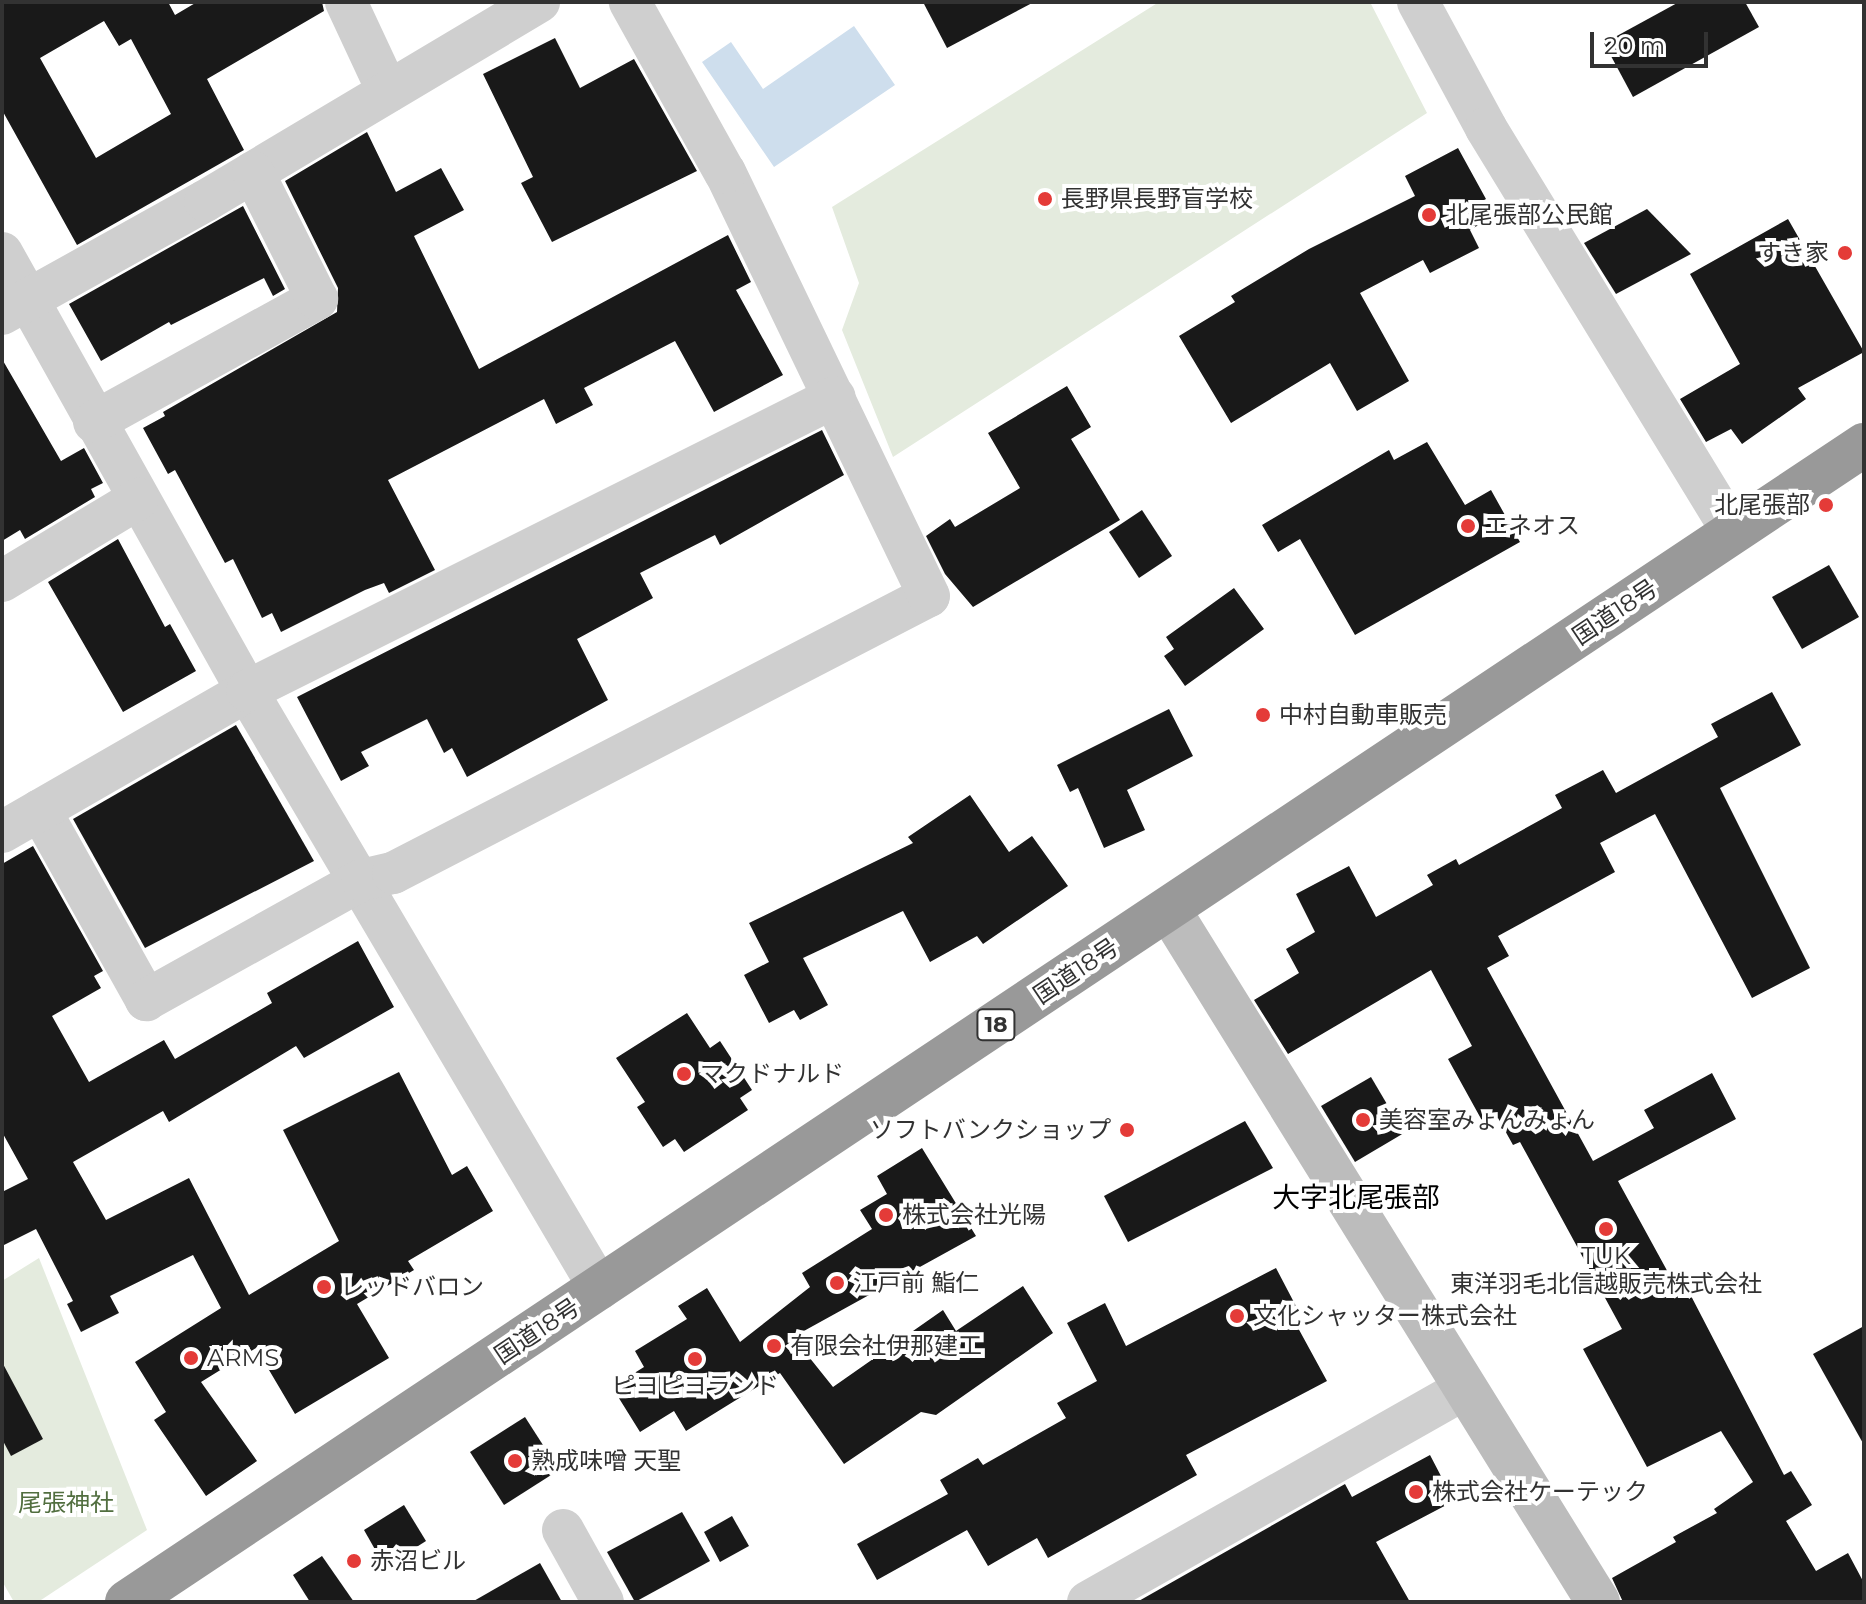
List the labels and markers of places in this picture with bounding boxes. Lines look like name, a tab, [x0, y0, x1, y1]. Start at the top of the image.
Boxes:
place label: 長野県長野盲学校	[1061, 185, 1253, 213]
marker: 長野県長野盲学校	[1036, 190, 1054, 208]
place label: 北尾張部公民館	[1445, 201, 1613, 229]
marker: 北尾張部公民館	[1420, 206, 1438, 224]
place label: すき家	[1757, 239, 1829, 267]
marker: すき家	[1836, 244, 1854, 262]
place label: 北尾張部	[1714, 491, 1810, 519]
marker: 北尾張部	[1817, 496, 1835, 514]
place label: エネオス	[1484, 512, 1580, 540]
marker: エネオス	[1459, 517, 1477, 535]
place label: 中村自動車販売	[1279, 701, 1447, 729]
marker: 中村自動車販売	[1254, 706, 1272, 724]
place label: マクドナルド	[700, 1060, 844, 1088]
marker: マクドナルド	[675, 1065, 693, 1083]
place label: 美容室みょんみょん	[1379, 1106, 1595, 1134]
marker: 美容室みょんみょん	[1354, 1111, 1372, 1129]
place label: ソフトバンクショップ	[871, 1116, 1111, 1144]
marker: ソフトバンクショップ	[1118, 1121, 1136, 1139]
place label: 株式会社光陽	[902, 1201, 1046, 1229]
marker: 株式会社光陽	[877, 1206, 895, 1224]
marker: TUK 東洋羽毛北信越販売株式会社	[1597, 1220, 1615, 1238]
place label: TUK 東洋羽毛北信越販売株式会社	[1450, 1242, 1762, 1298]
place label: 江戸前 鮨仁	[853, 1269, 979, 1297]
place label: レッドバロン	[340, 1273, 484, 1301]
marker: 江戸前 鮨仁	[828, 1274, 846, 1292]
marker: レッドバロン	[315, 1278, 333, 1296]
place label: 文化シャッター株式会社	[1253, 1302, 1517, 1330]
marker: 文化シャッター株式会社	[1228, 1307, 1246, 1325]
place label: 有限会社伊那建工	[790, 1332, 982, 1360]
marker: 有限会社伊那建工	[765, 1337, 783, 1355]
place label: ARMS	[207, 1344, 279, 1372]
marker: ARMS	[182, 1349, 200, 1367]
marker: ピヨピヨランド	[686, 1350, 704, 1368]
place label: ピヨピヨランド	[611, 1372, 779, 1400]
place label: 熟成味噌 天聖	[531, 1447, 681, 1475]
marker: 熟成味噌 天聖	[506, 1452, 524, 1470]
place label: 株式会社ケーテック	[1432, 1478, 1648, 1506]
marker: 株式会社ケーテック	[1407, 1483, 1425, 1501]
place label: 赤沼ビル	[370, 1547, 466, 1575]
marker: 赤沼ビル	[345, 1552, 363, 1570]

